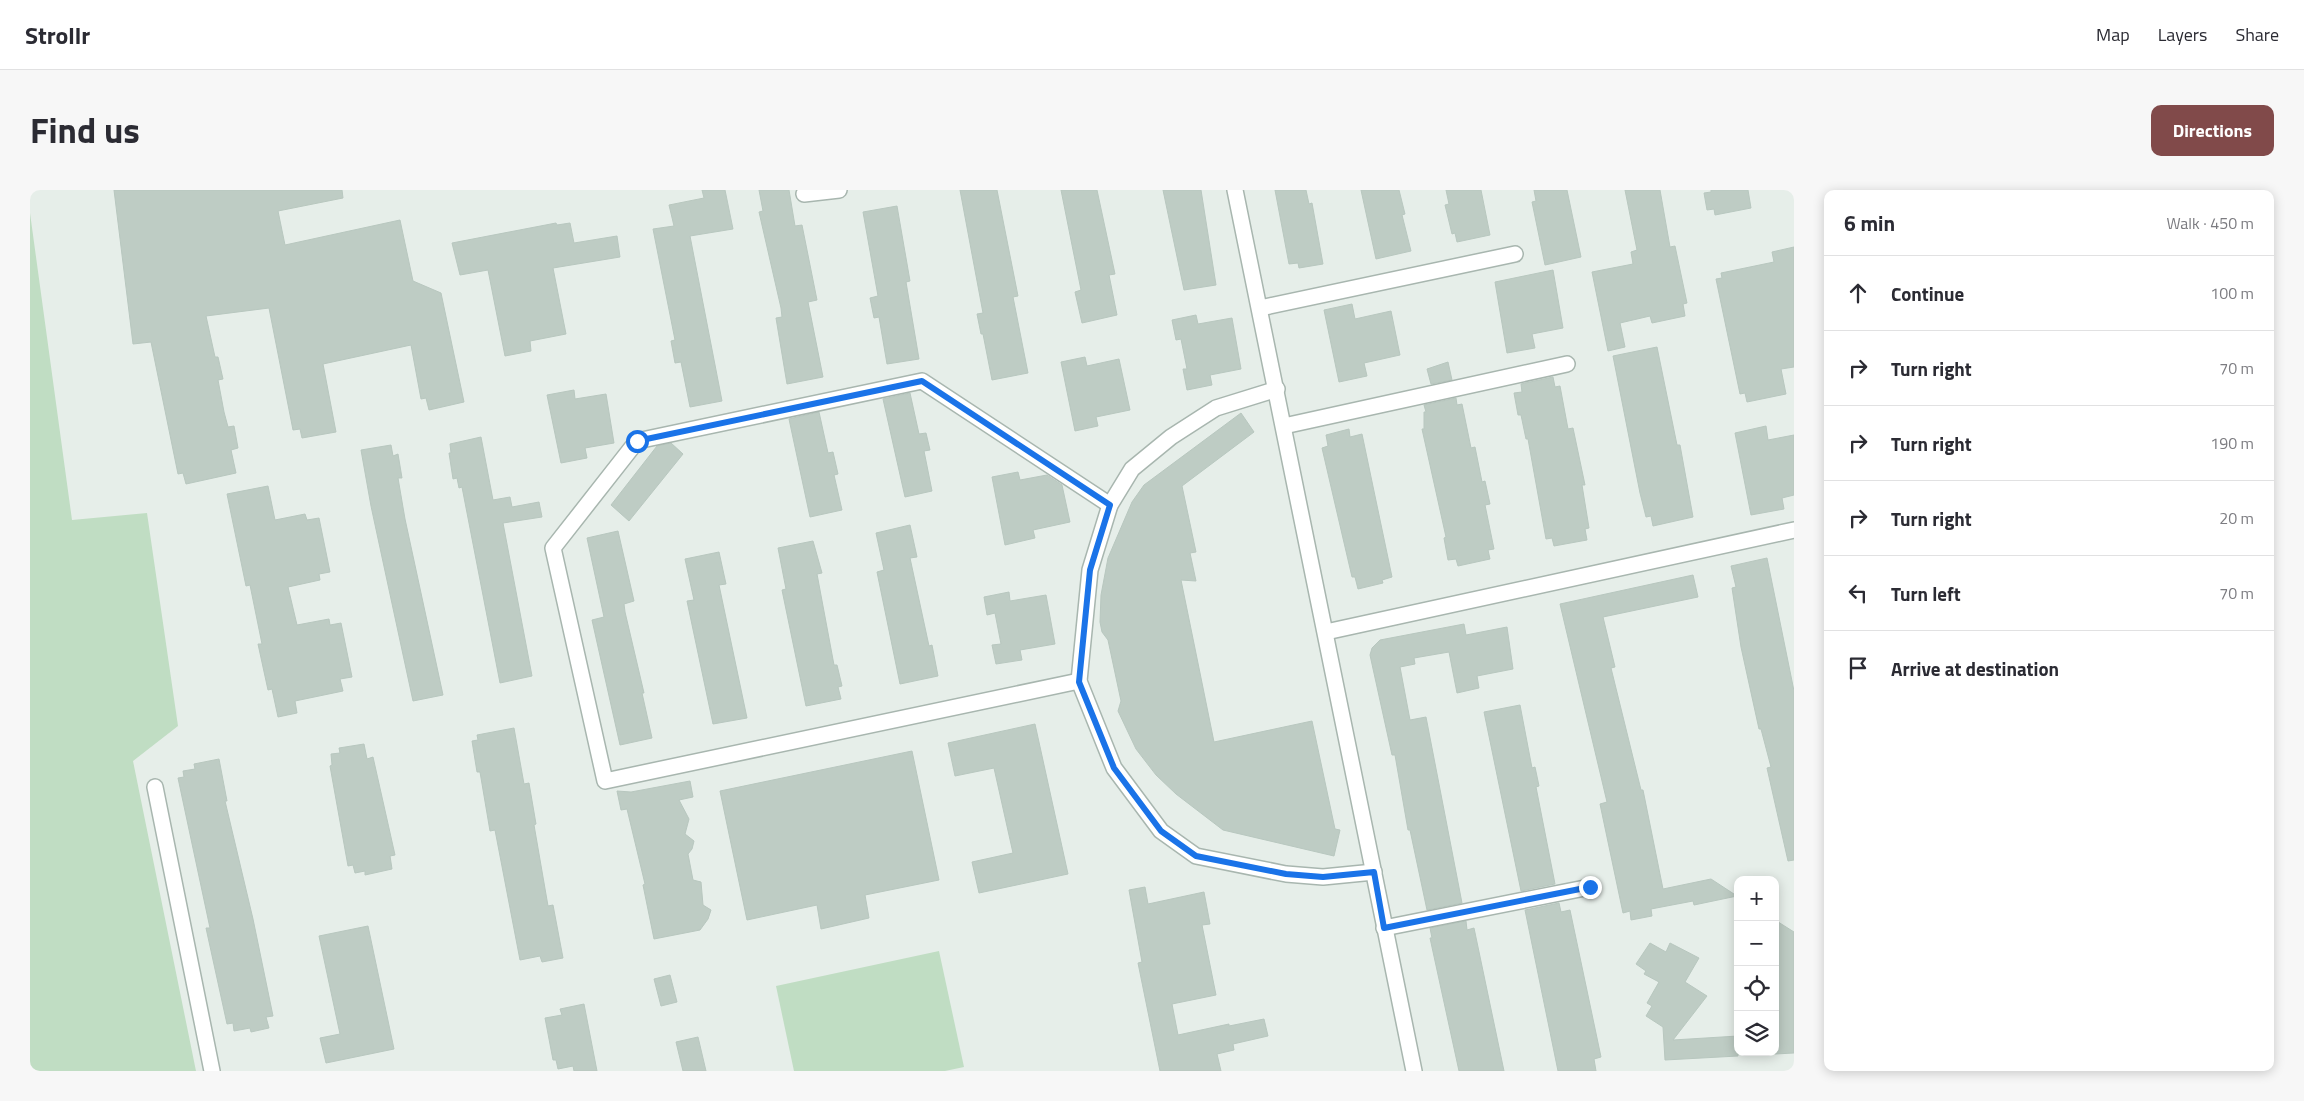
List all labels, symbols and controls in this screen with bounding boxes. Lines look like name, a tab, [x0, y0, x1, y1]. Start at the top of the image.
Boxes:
text: Strollr	[25, 17, 90, 53]
text: Map	[2096, 21, 2130, 48]
text: Layers	[2158, 21, 2207, 48]
text: Share	[2235, 21, 2279, 48]
text: Find us	[30, 103, 140, 157]
button: Directions	[2151, 105, 2274, 156]
text: 6 min	[1844, 207, 1895, 239]
text: Walk · 450 m	[2166, 211, 2254, 235]
icon: ahead	[1844, 279, 1872, 307]
text: Continue	[1891, 279, 1964, 308]
text: 100 m	[2210, 281, 2254, 305]
icon: right	[1844, 354, 1872, 382]
text: Turn right	[1891, 354, 1972, 383]
text: 70 m	[2219, 356, 2254, 380]
icon: right	[1844, 429, 1872, 457]
text: Turn right	[1891, 429, 1972, 458]
route start	[626, 430, 649, 453]
text: 190 m	[2210, 431, 2254, 455]
icon: right	[1844, 504, 1872, 532]
text: Turn right	[1891, 504, 1972, 533]
text: 20 m	[2219, 506, 2254, 530]
icon: left	[1844, 579, 1872, 607]
text: Turn left	[1891, 579, 1961, 608]
text: 70 m	[2219, 581, 2254, 605]
icon: arrive	[1844, 654, 1872, 682]
text: Arrive at destination	[1891, 654, 2059, 683]
route end	[1579, 876, 1602, 899]
map controls	[1734, 876, 1779, 1056]
button: +	[1734, 876, 1779, 921]
button: −	[1734, 921, 1779, 966]
button: locate	[1734, 966, 1779, 1011]
button: layers	[1734, 1011, 1779, 1056]

